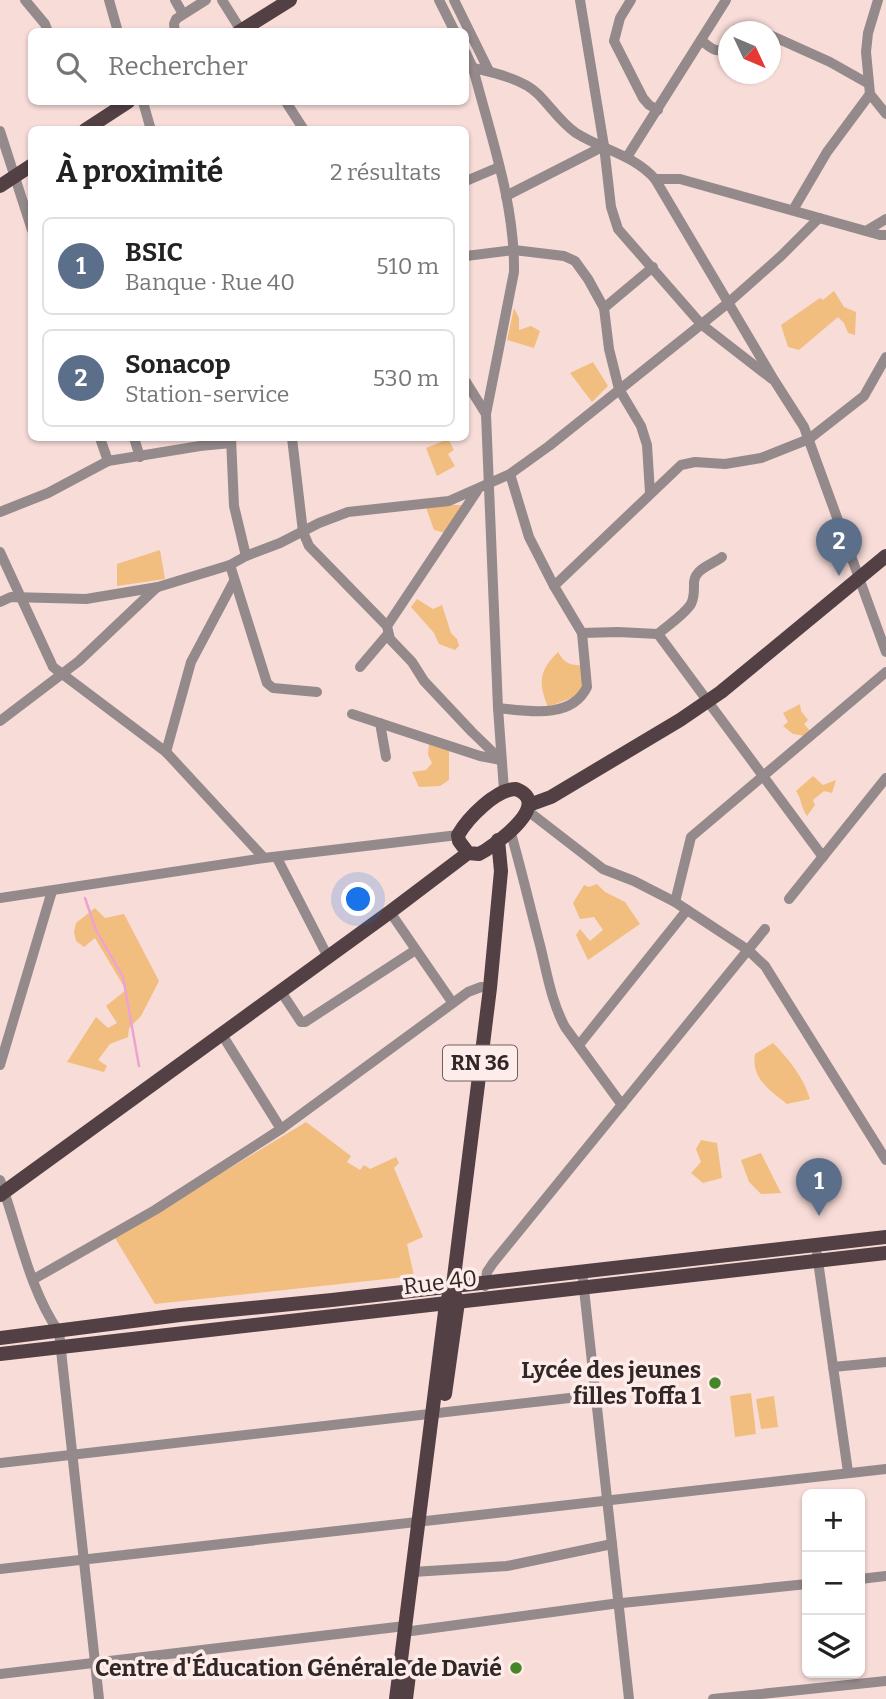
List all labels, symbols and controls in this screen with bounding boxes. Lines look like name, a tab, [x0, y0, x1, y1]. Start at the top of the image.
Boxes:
north arrow	[718, 21, 781, 84]
search box	[28, 28, 469, 105]
icon: search	[52, 48, 90, 86]
text: Rechercher	[108, 51, 248, 82]
text: À proximité	[56, 154, 223, 190]
text: 2 résultats	[330, 158, 441, 186]
text: BSIC	[125, 237, 183, 268]
text: 1	[76, 252, 86, 280]
text: 510 m	[376, 252, 439, 280]
text: Banque · Rue 40	[125, 268, 295, 296]
text: Sonacop	[125, 349, 231, 380]
text: 2	[75, 364, 87, 392]
text: 530 m	[373, 364, 439, 392]
text: Station-service	[125, 380, 289, 408]
pin: 2	[816, 518, 862, 576]
your location	[341, 882, 375, 916]
road number: RN 36	[443, 1046, 517, 1080]
pin: 1	[796, 1158, 842, 1216]
street label: Rue 40	[401, 1264, 479, 1300]
place label: Lycée des jeunes filles Toffa 1	[521, 1356, 701, 1410]
marker: Lycée des jeunes filles Toffa 1	[707, 1375, 723, 1391]
map controls	[802, 1489, 865, 1678]
button: +	[802, 1489, 865, 1552]
button: −	[802, 1552, 865, 1615]
button: layers	[802, 1615, 865, 1678]
place label: Centre d'Éducation Générale de Davié	[95, 1652, 502, 1682]
marker: Centre d'Éducation Générale de Davié	[508, 1660, 524, 1676]

